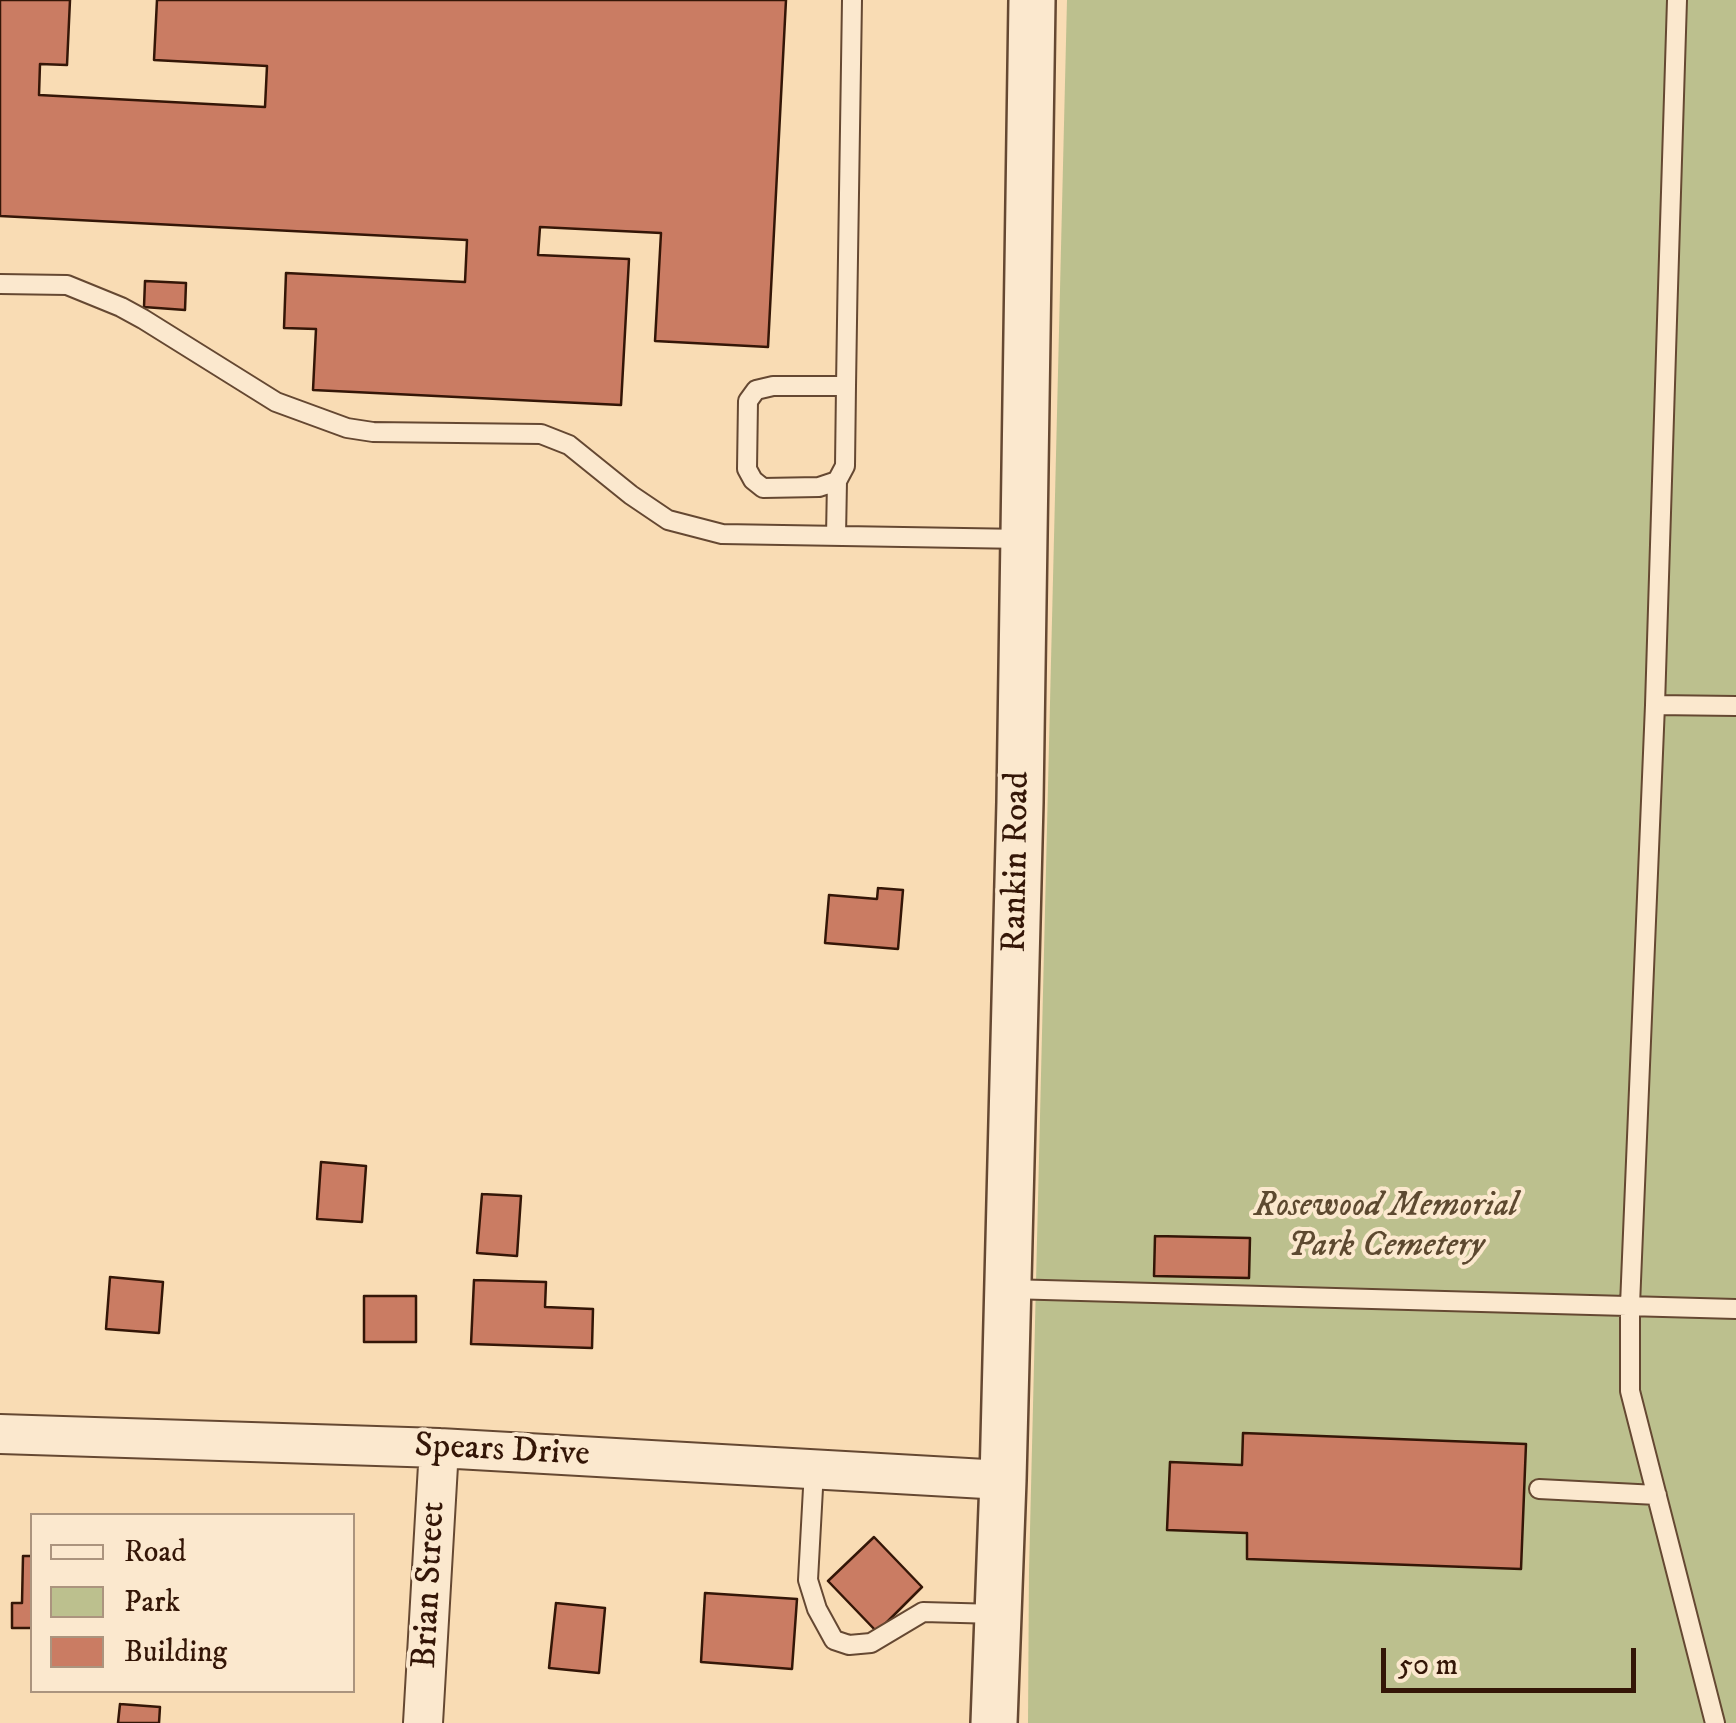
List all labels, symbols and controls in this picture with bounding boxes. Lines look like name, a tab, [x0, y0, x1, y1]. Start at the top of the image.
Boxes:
street label: Rankin Road	[995, 771, 1041, 953]
park label: Rosewood Memorial Park Cemetery	[1254, 1187, 1518, 1269]
street label: Spears Drive	[413, 1426, 591, 1478]
street label: Brian Street	[406, 1500, 456, 1670]
legend	[30, 1513, 355, 1693]
text: Road	[124, 1534, 186, 1571]
text: Park	[124, 1584, 180, 1621]
scale bar	[1386, 1628, 1641, 1690]
text: Building	[124, 1634, 227, 1671]
text: 50 m	[1398, 1647, 1458, 1684]

